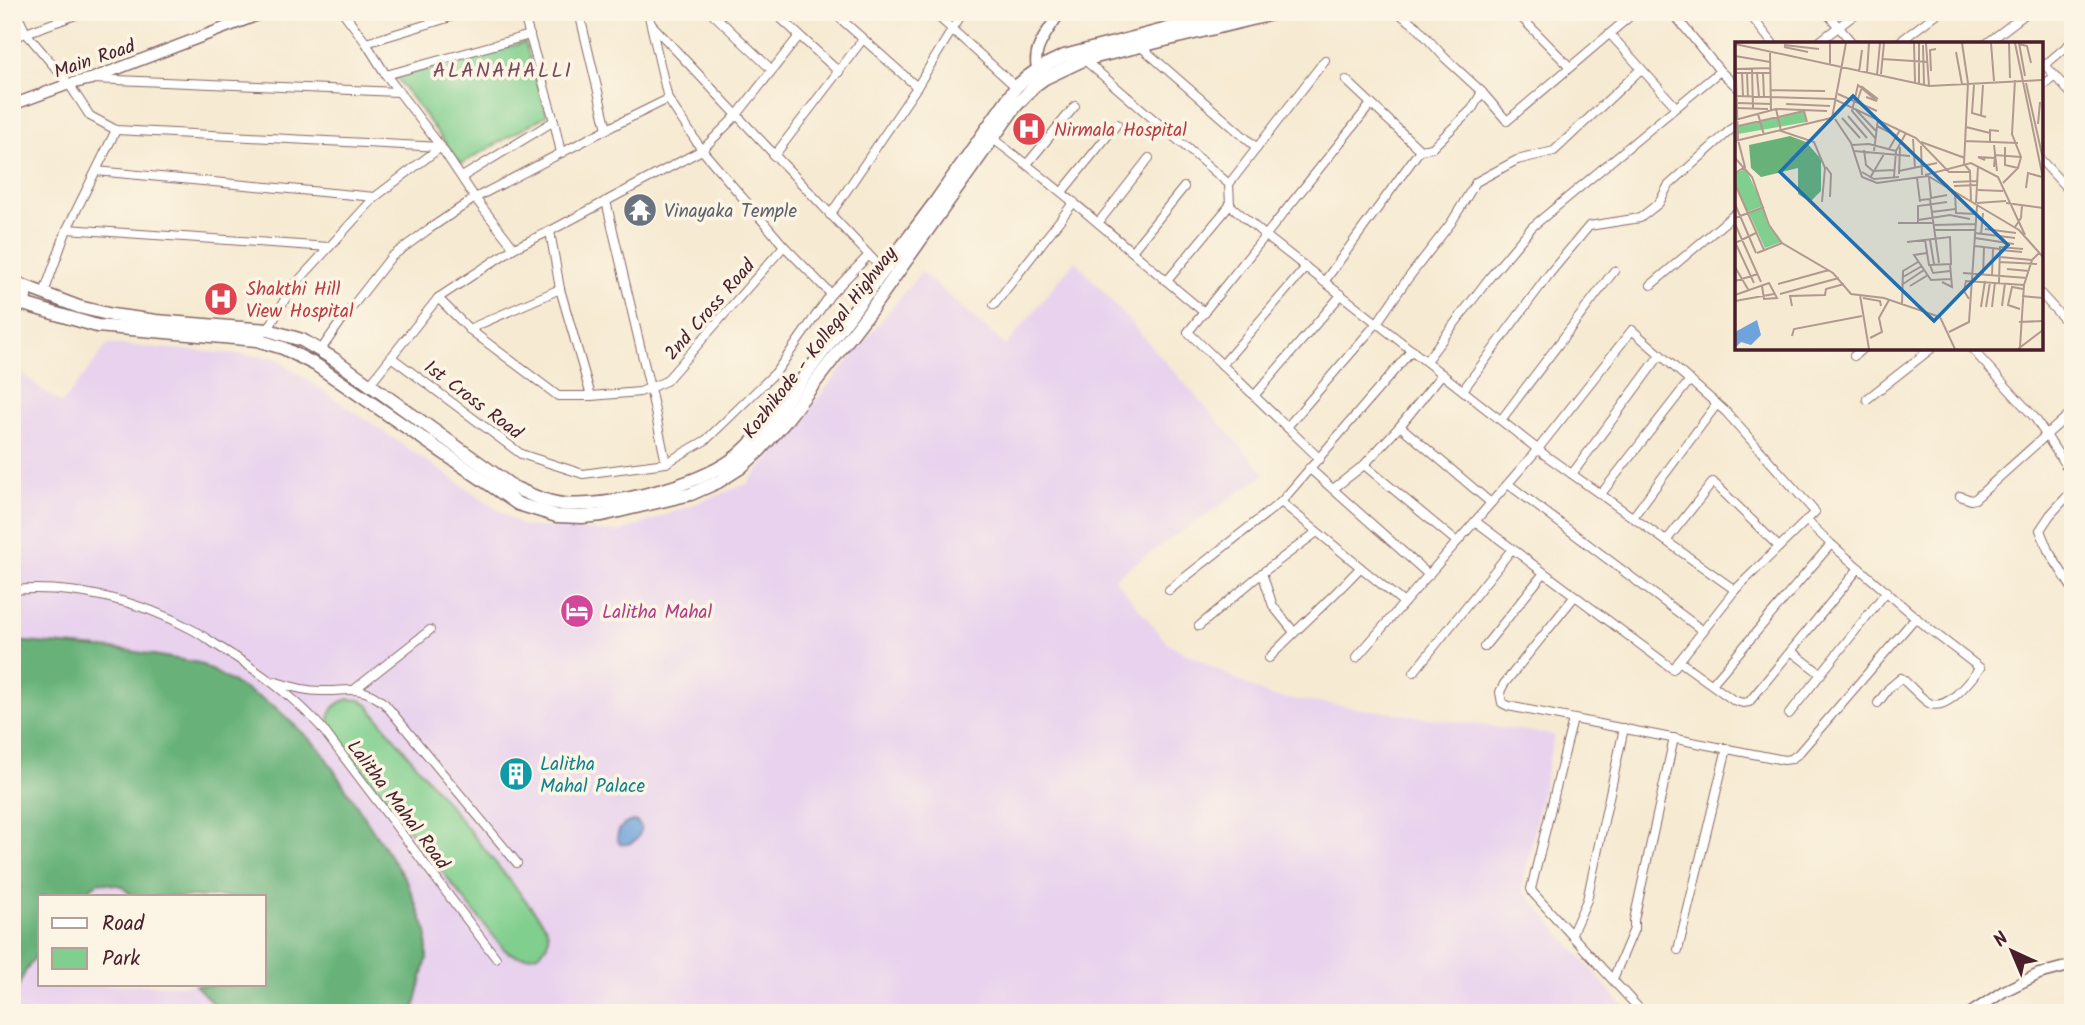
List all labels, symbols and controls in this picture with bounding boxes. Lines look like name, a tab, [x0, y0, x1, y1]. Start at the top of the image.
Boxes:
street label: Main Road	[50, 32, 140, 88]
inset map	[1735, 42, 2043, 350]
district label: ALANAHALLI	[433, 55, 573, 88]
hospital icon: Nirmala Hospital	[1010, 110, 1048, 148]
place label: Nirmala Hospital	[1054, 116, 1187, 146]
temple icon: Vinayaka Temple	[621, 191, 659, 229]
place label: Vinayaka Temple	[664, 197, 798, 227]
street label: Kozhikode - Kollegal Highway	[736, 240, 906, 446]
street label: 2nd Cross Road	[658, 252, 764, 368]
place label: Shakthi Hill View Hospital	[246, 275, 354, 327]
hospital icon: Shakthi Hill View Hospital	[202, 280, 240, 318]
street label: 1st Cross Road	[417, 353, 529, 448]
hotel icon: Lalitha Mahal	[558, 592, 596, 630]
place label: Lalitha Mahal	[602, 598, 713, 628]
street label: Lalitha Mahal Road	[339, 734, 457, 877]
place label: Lalitha Mahal Palace	[540, 750, 646, 802]
building icon: Lalitha Mahal Palace	[497, 755, 535, 793]
legend	[38, 895, 266, 986]
text: Road	[102, 908, 145, 941]
north arrow	[1976, 916, 2046, 986]
text: N	[1987, 925, 2016, 955]
text: Park	[102, 943, 140, 976]

